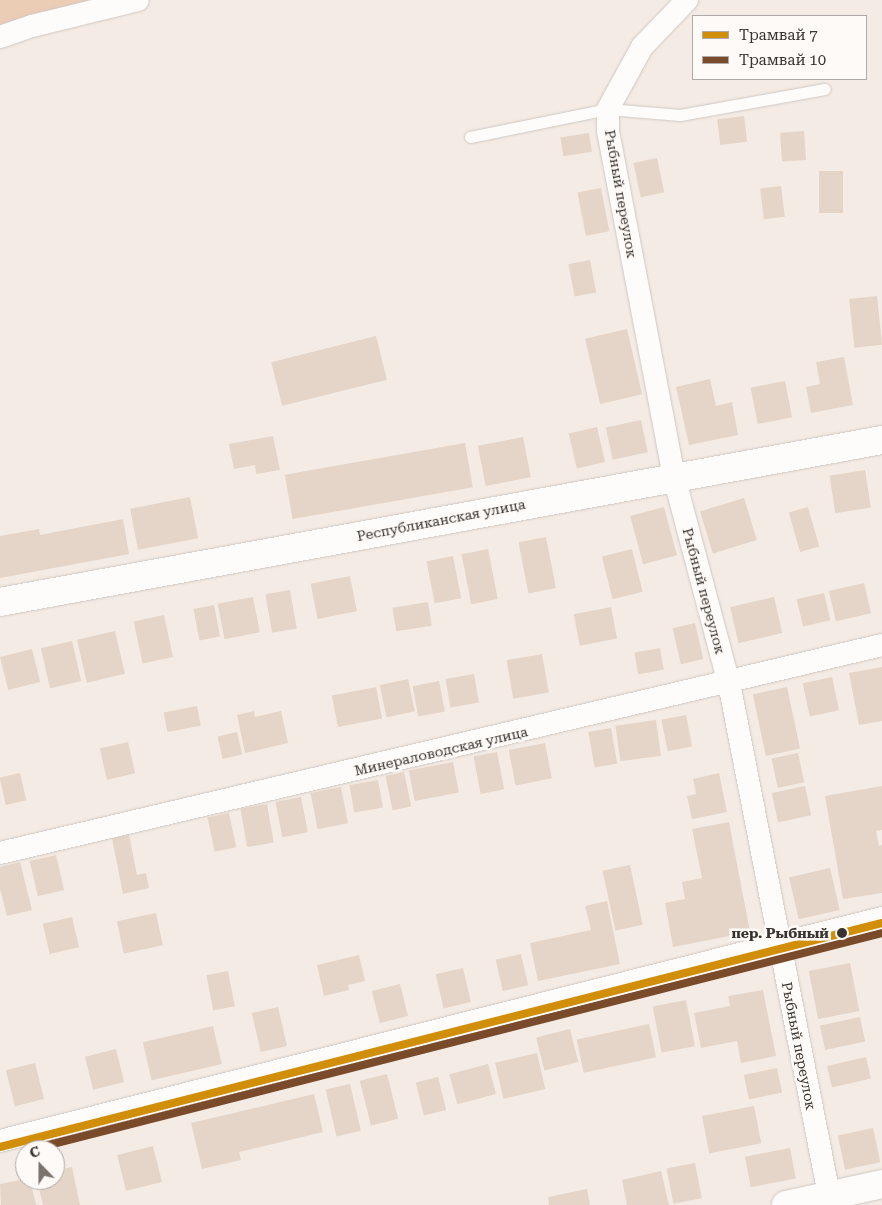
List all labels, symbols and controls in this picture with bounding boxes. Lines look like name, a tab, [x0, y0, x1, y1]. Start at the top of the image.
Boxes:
legend	[692, 15, 867, 80]
text: Трамвай 7	[739, 26, 818, 44]
text: Трамвай 10	[739, 51, 826, 69]
street label: Рыбный переулок	[601, 128, 641, 260]
street label: Республиканская улица	[355, 495, 527, 545]
street label: Рыбный переулок	[679, 526, 729, 656]
street label: Минераловодская улица	[353, 723, 529, 779]
marker: пер. Рыбный	[833, 924, 851, 942]
place label: пер. Рыбный	[731, 925, 829, 941]
street label: Рыбный переулок	[778, 981, 820, 1111]
north arrow	[15, 1140, 65, 1190]
text: С	[27, 1143, 42, 1161]

